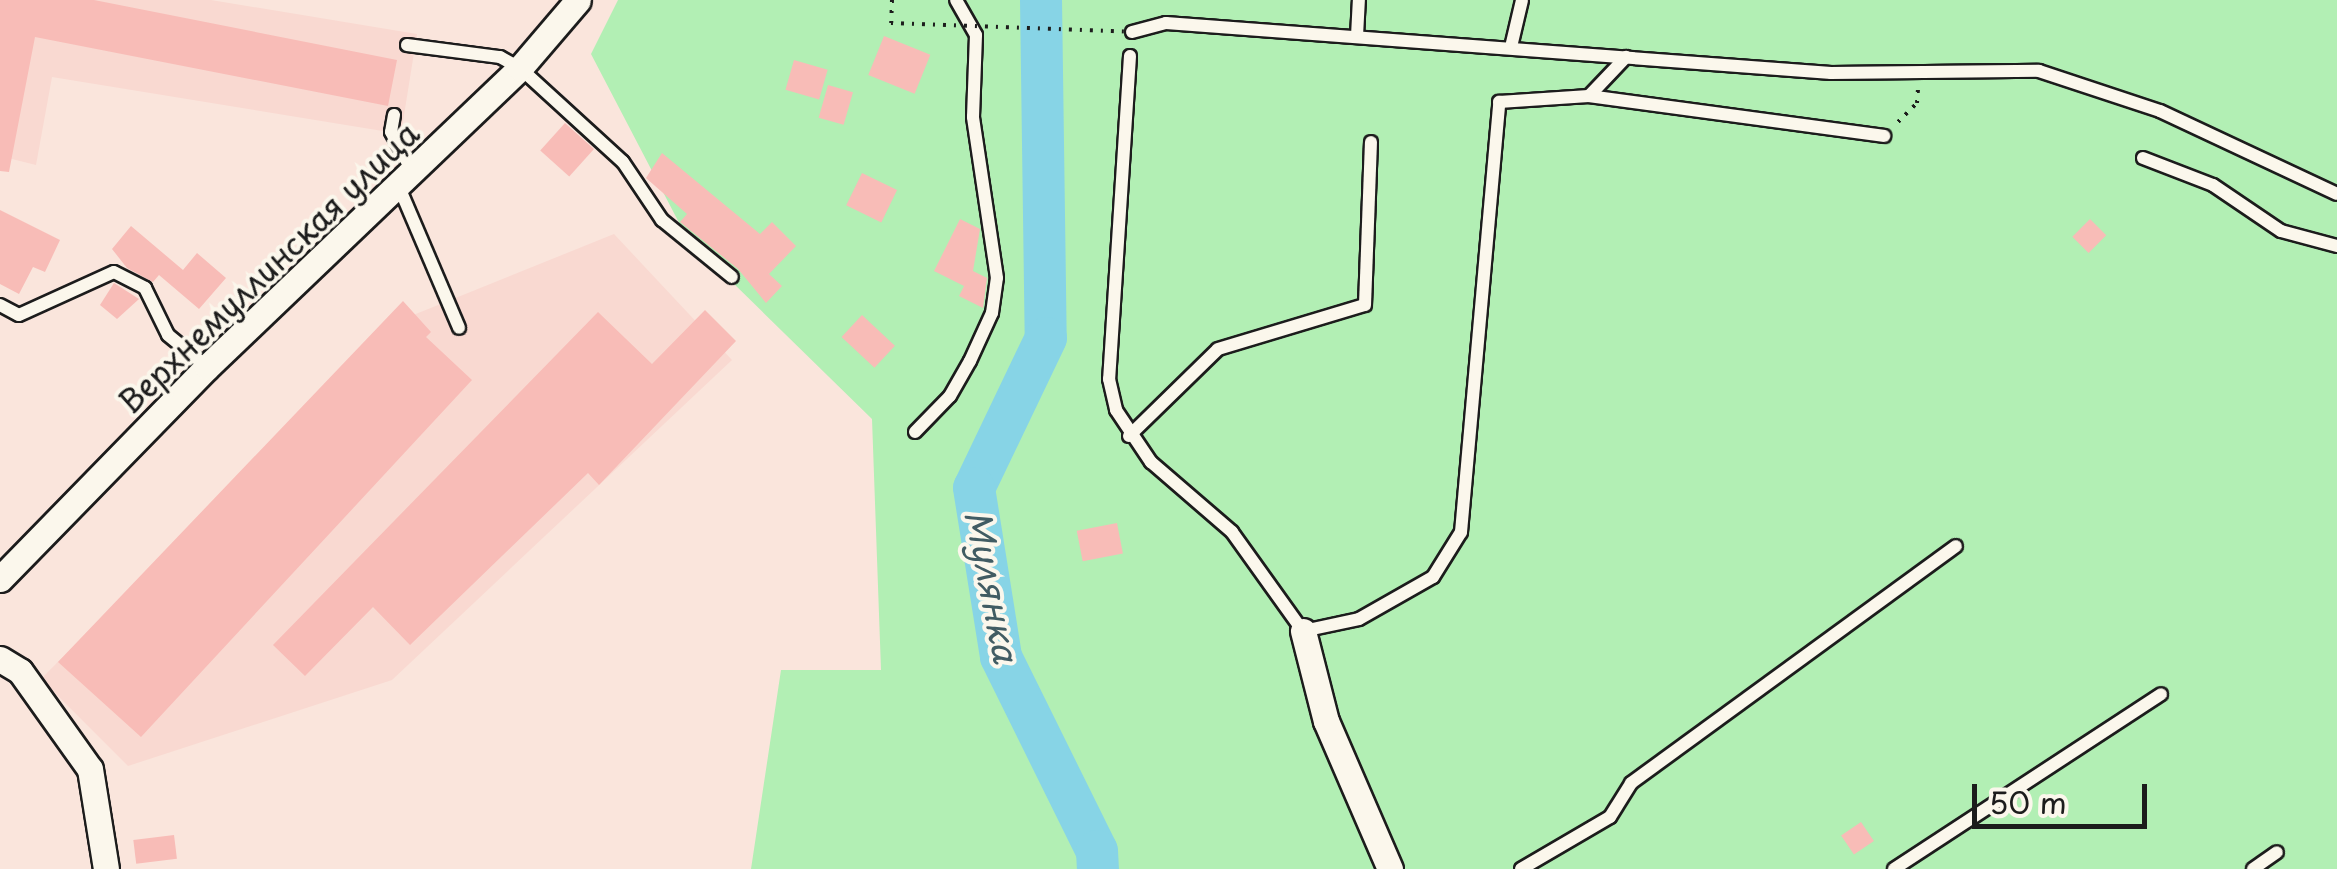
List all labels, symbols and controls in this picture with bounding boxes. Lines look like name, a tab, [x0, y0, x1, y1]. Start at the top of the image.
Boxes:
street label: Верхнемуллинская улица	[109, 113, 427, 421]
water label: Мулянка	[958, 506, 1028, 666]
scale bar	[1977, 764, 2152, 826]
text: 50 m	[1989, 779, 2067, 824]

